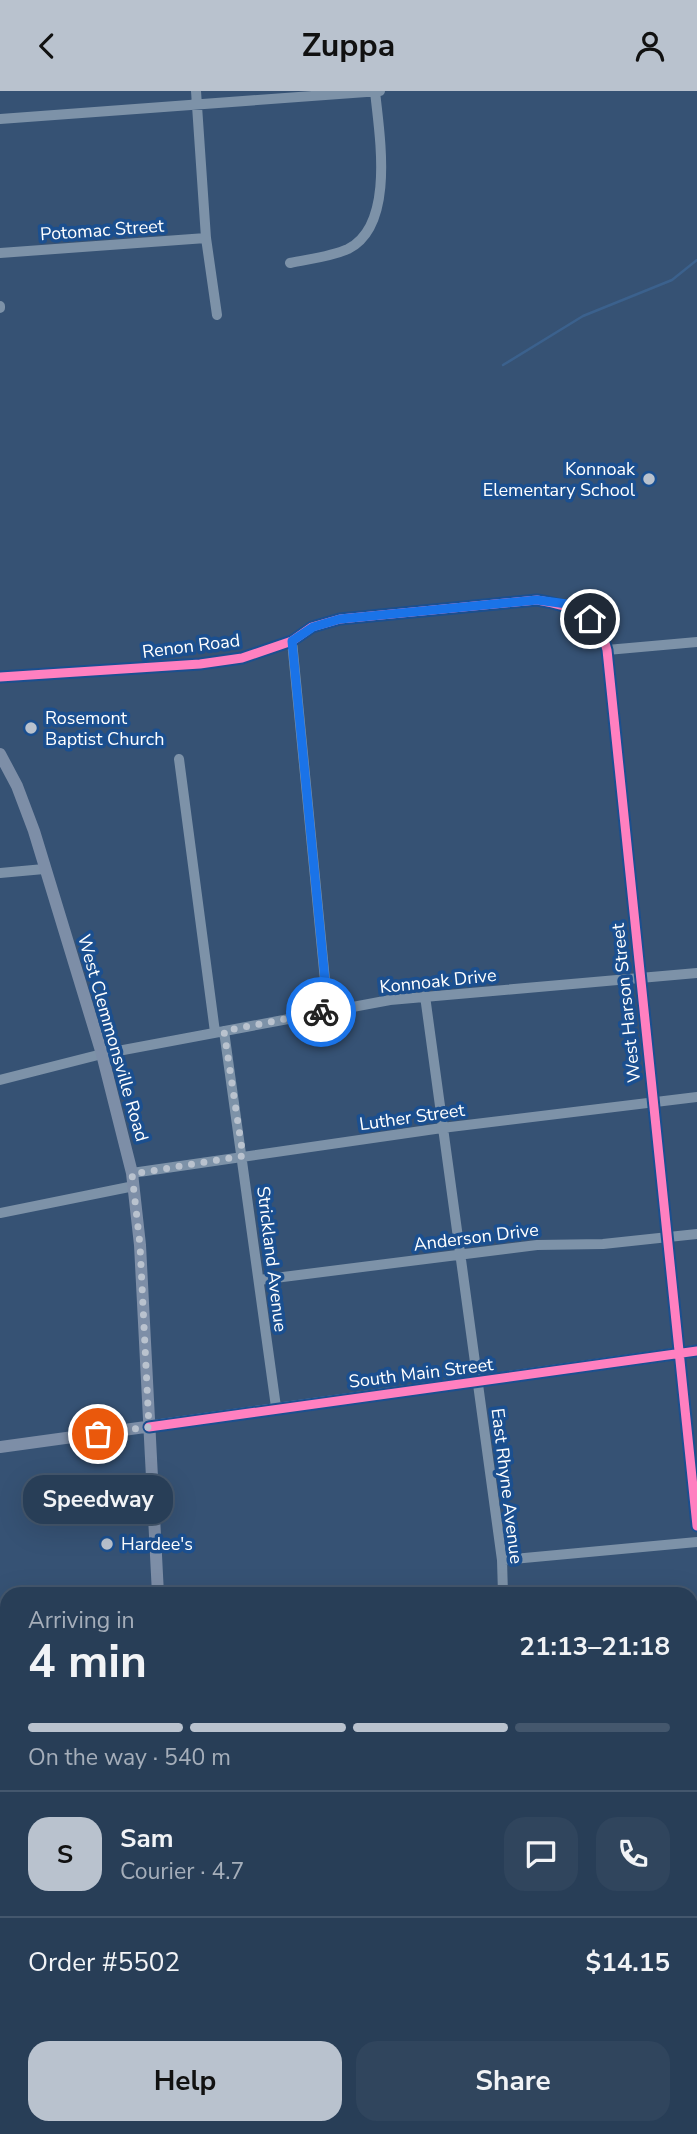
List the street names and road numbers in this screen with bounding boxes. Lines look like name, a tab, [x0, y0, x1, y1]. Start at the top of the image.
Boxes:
street label: Potomac Street	[39, 214, 165, 246]
street label: Renon Road	[141, 628, 241, 664]
street label: West Harson Street	[606, 921, 646, 1084]
street label: West Clemmonsville Road	[72, 932, 154, 1144]
street label: Konnoak Drive	[378, 963, 498, 999]
street label: Luther Street	[358, 1098, 467, 1136]
street label: Strickland Avenue	[251, 1185, 293, 1333]
street label: Anderson Drive	[412, 1217, 540, 1257]
street label: South Main Street	[347, 1352, 495, 1394]
street label: East Rhyne Avenue	[486, 1407, 528, 1565]

